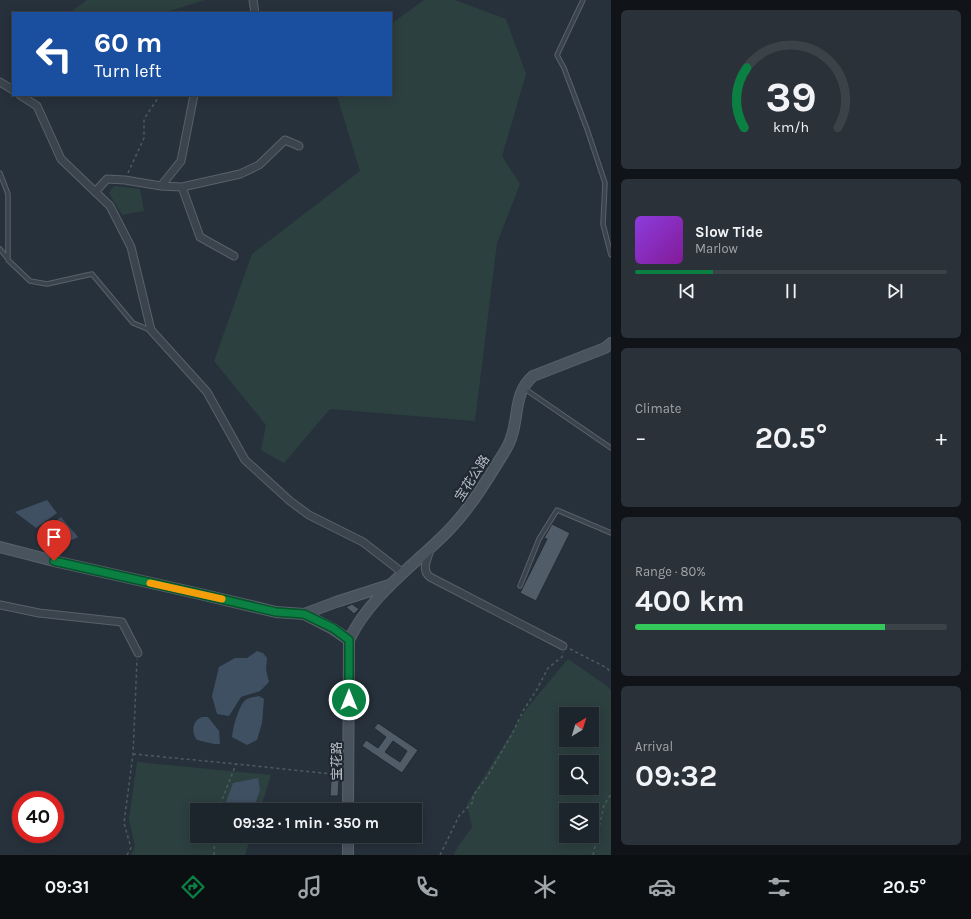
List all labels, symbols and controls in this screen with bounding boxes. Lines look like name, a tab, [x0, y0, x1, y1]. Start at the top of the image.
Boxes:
text: 60 m	[94, 26, 162, 59]
icon: left	[28, 28, 80, 80]
text: Turn left	[94, 60, 162, 82]
text: 39	[765, 72, 817, 120]
text: km/h	[773, 118, 809, 135]
text: Slow Tide	[695, 223, 763, 241]
text: Marlow	[695, 241, 738, 256]
icon: previous	[676, 280, 698, 302]
icon: pause	[780, 280, 802, 302]
icon: next	[884, 280, 906, 302]
text: Climate	[635, 401, 681, 416]
text: 20.5°	[755, 420, 827, 456]
text: −	[635, 425, 647, 451]
text: +	[935, 425, 947, 451]
street label: 宝花公路	[452, 452, 492, 504]
pin	[37, 520, 71, 561]
icon: arrive	[43, 526, 65, 548]
text: Range · 80%	[635, 564, 706, 579]
text: 400 km	[635, 583, 745, 619]
position arrow	[328, 679, 370, 721]
north arrow	[559, 707, 599, 747]
map controls	[559, 707, 599, 843]
text: Arrival	[635, 739, 673, 754]
street label: 宝花路	[329, 741, 344, 781]
button: search	[559, 755, 599, 795]
text: 09:32	[635, 758, 717, 794]
speed limit sign: 40	[12, 791, 64, 843]
button: layers	[559, 803, 599, 843]
text: 09:32 · 1 min · 350 m	[233, 814, 379, 832]
icon: directions	[179, 873, 207, 901]
icon: music	[296, 873, 324, 901]
icon: phone	[413, 873, 441, 901]
icon: climate	[531, 873, 559, 901]
icon: car	[648, 873, 676, 901]
icon: filters	[765, 873, 793, 901]
text: 09:31	[45, 876, 90, 898]
text: 20.5°	[883, 876, 926, 898]

